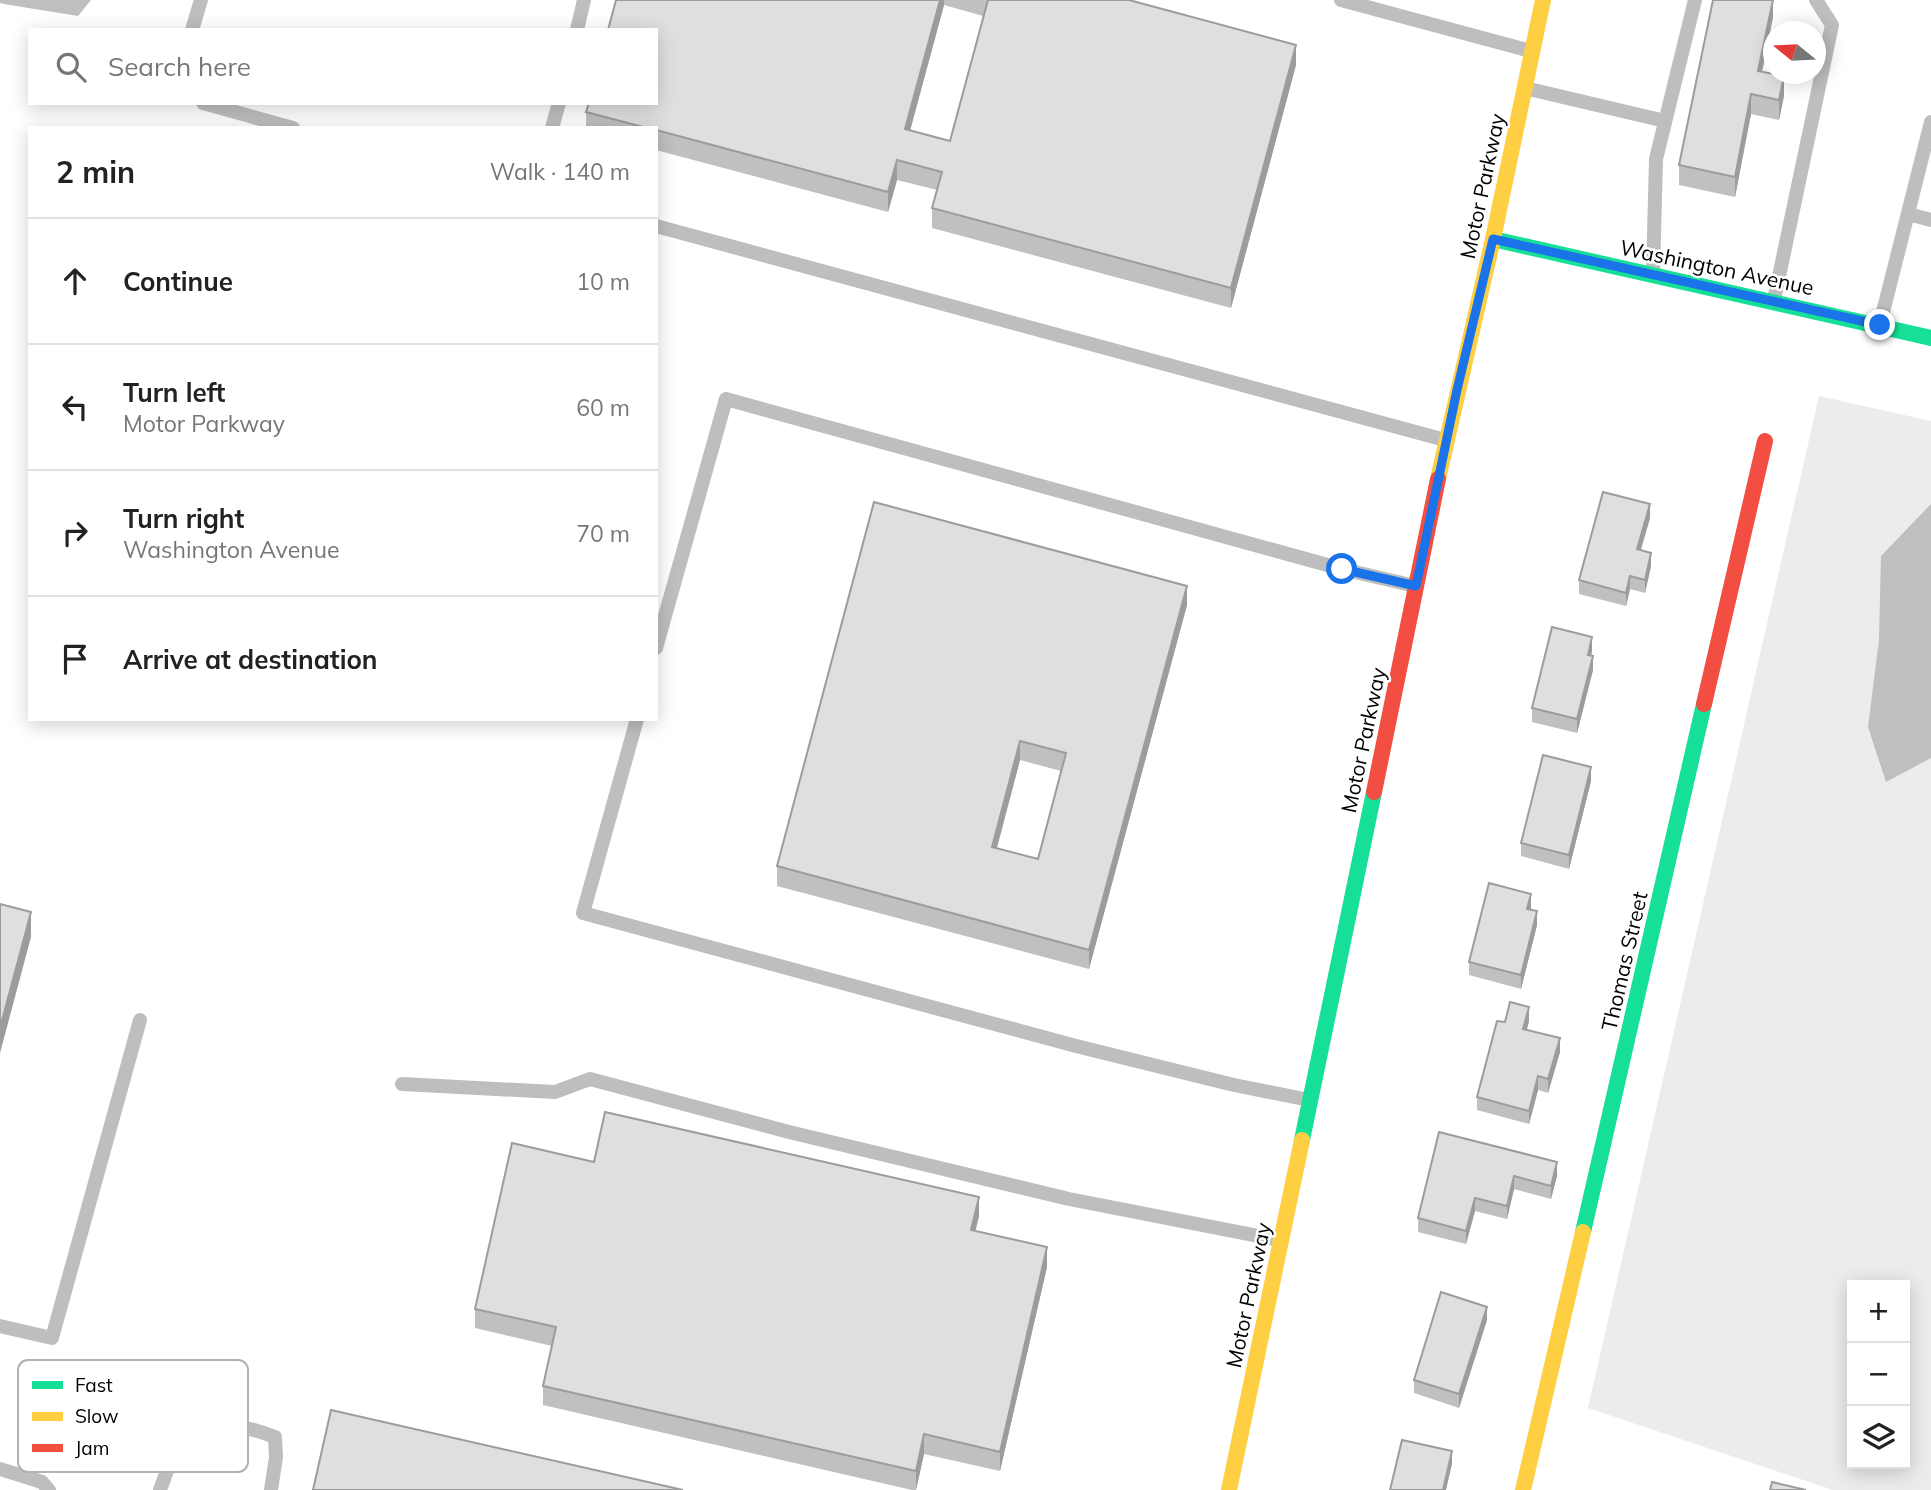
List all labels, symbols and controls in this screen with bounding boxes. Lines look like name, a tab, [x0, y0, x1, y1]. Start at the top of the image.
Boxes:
north arrow	[1763, 21, 1826, 84]
search box	[28, 28, 658, 105]
icon: search	[52, 48, 90, 86]
text: Search here	[108, 50, 251, 83]
street label: Motor Parkway	[1454, 111, 1510, 261]
text: 2 min	[56, 153, 135, 191]
text: Walk · 140 m	[490, 157, 630, 186]
street label: Washington Avenue	[1618, 234, 1816, 300]
icon: ahead	[56, 262, 94, 300]
text: Continue	[123, 265, 233, 298]
text: 10 m	[576, 267, 630, 296]
route end	[1864, 309, 1895, 340]
text: Turn left	[123, 376, 225, 409]
icon: left	[56, 388, 94, 426]
text: 60 m	[576, 393, 630, 422]
text: Motor Parkway	[123, 409, 285, 438]
text: Turn right	[123, 502, 244, 535]
icon: right	[56, 514, 94, 552]
text: 70 m	[576, 519, 630, 548]
text: Washington Avenue	[123, 535, 339, 564]
route start	[1326, 553, 1357, 584]
icon: arrive	[56, 640, 94, 678]
text: Arrive at destination	[123, 643, 378, 676]
street label: Motor Parkway	[1335, 665, 1391, 815]
street label: Thomas Street	[1595, 889, 1653, 1033]
street label: Motor Parkway	[1220, 1220, 1276, 1370]
map controls	[1847, 1280, 1910, 1469]
button: +	[1847, 1280, 1910, 1343]
button: −	[1847, 1343, 1910, 1406]
legend	[18, 1360, 248, 1472]
text: Fast	[75, 1373, 113, 1397]
text: Slow	[75, 1404, 119, 1428]
button: layers	[1847, 1406, 1910, 1469]
text: Jam	[75, 1436, 109, 1460]

